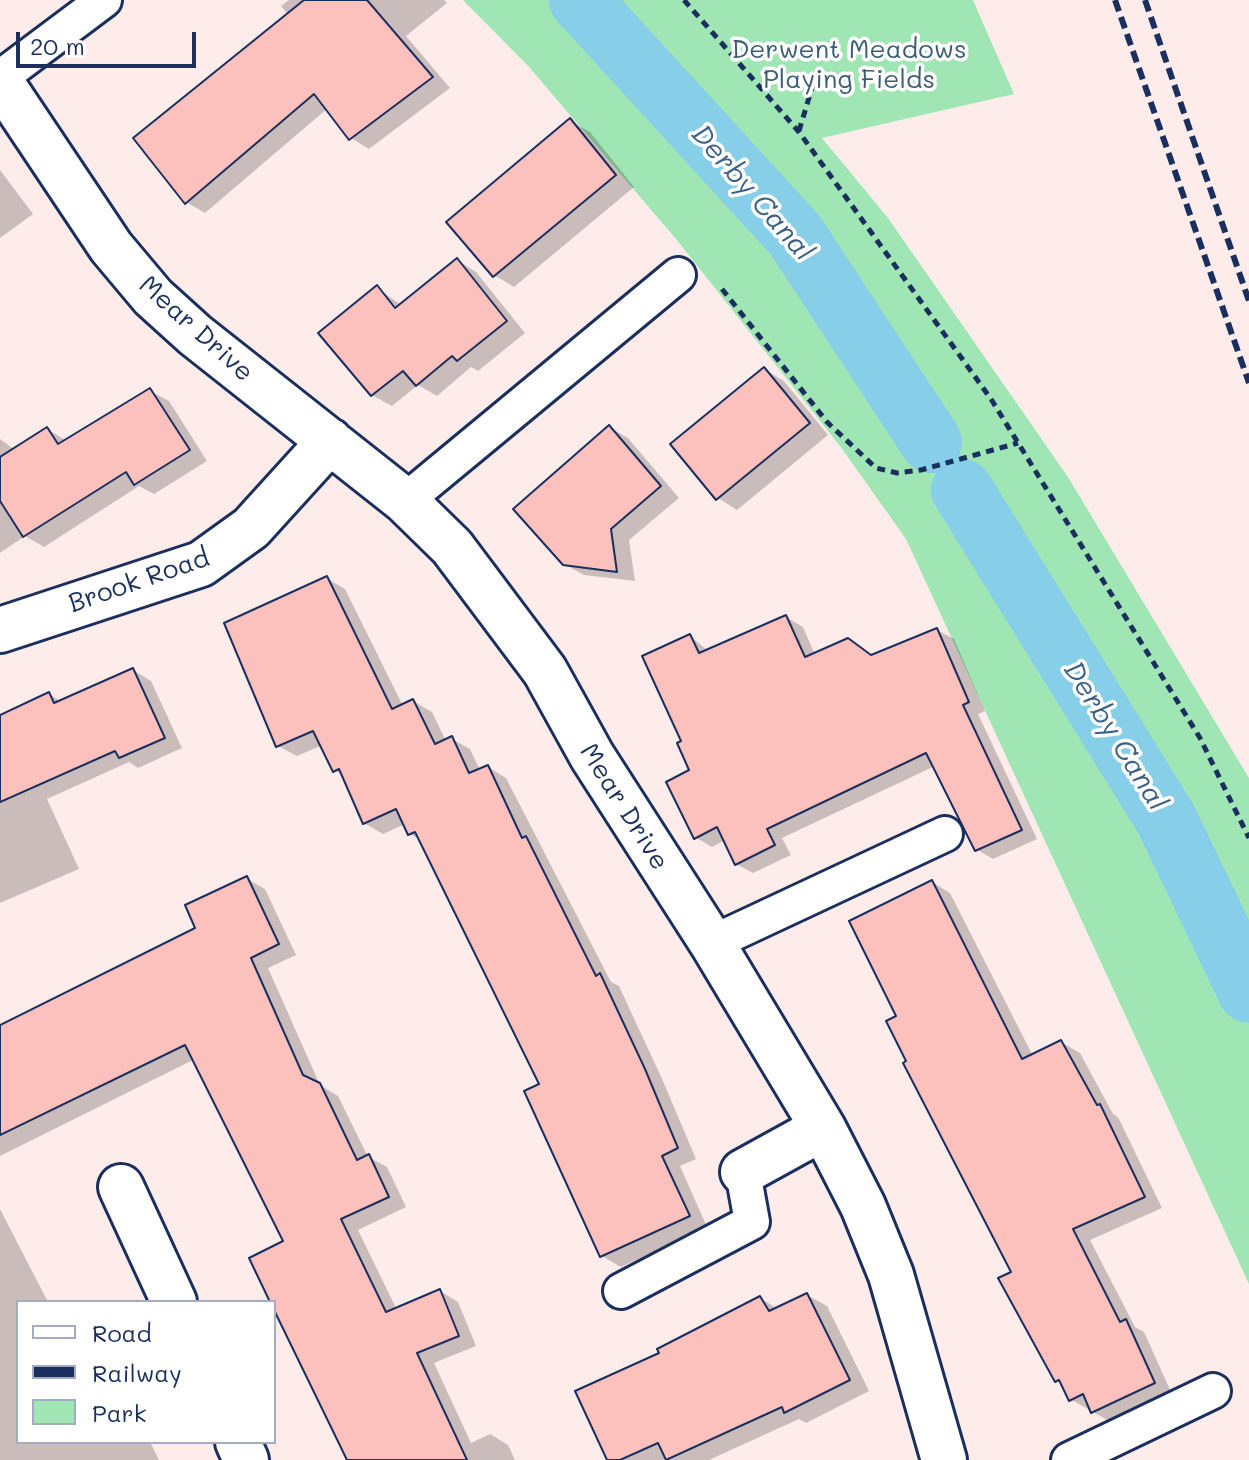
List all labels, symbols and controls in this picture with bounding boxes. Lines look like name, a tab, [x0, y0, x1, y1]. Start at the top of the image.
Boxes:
scale bar	[20, 16, 200, 66]
text: 20 m	[30, 30, 85, 61]
park label: Derwent Meadows Playing Fields	[731, 34, 967, 96]
water label: Derby Canal	[684, 118, 820, 268]
street label: Mear Drive	[132, 270, 260, 388]
street label: Brook Road	[64, 542, 214, 620]
water label: Derby Canal	[1056, 655, 1174, 817]
street label: Mear Drive	[573, 738, 675, 876]
legend	[16, 1300, 276, 1444]
text: Road	[92, 1317, 152, 1348]
text: Railway	[92, 1357, 182, 1388]
text: Park	[92, 1397, 146, 1428]

